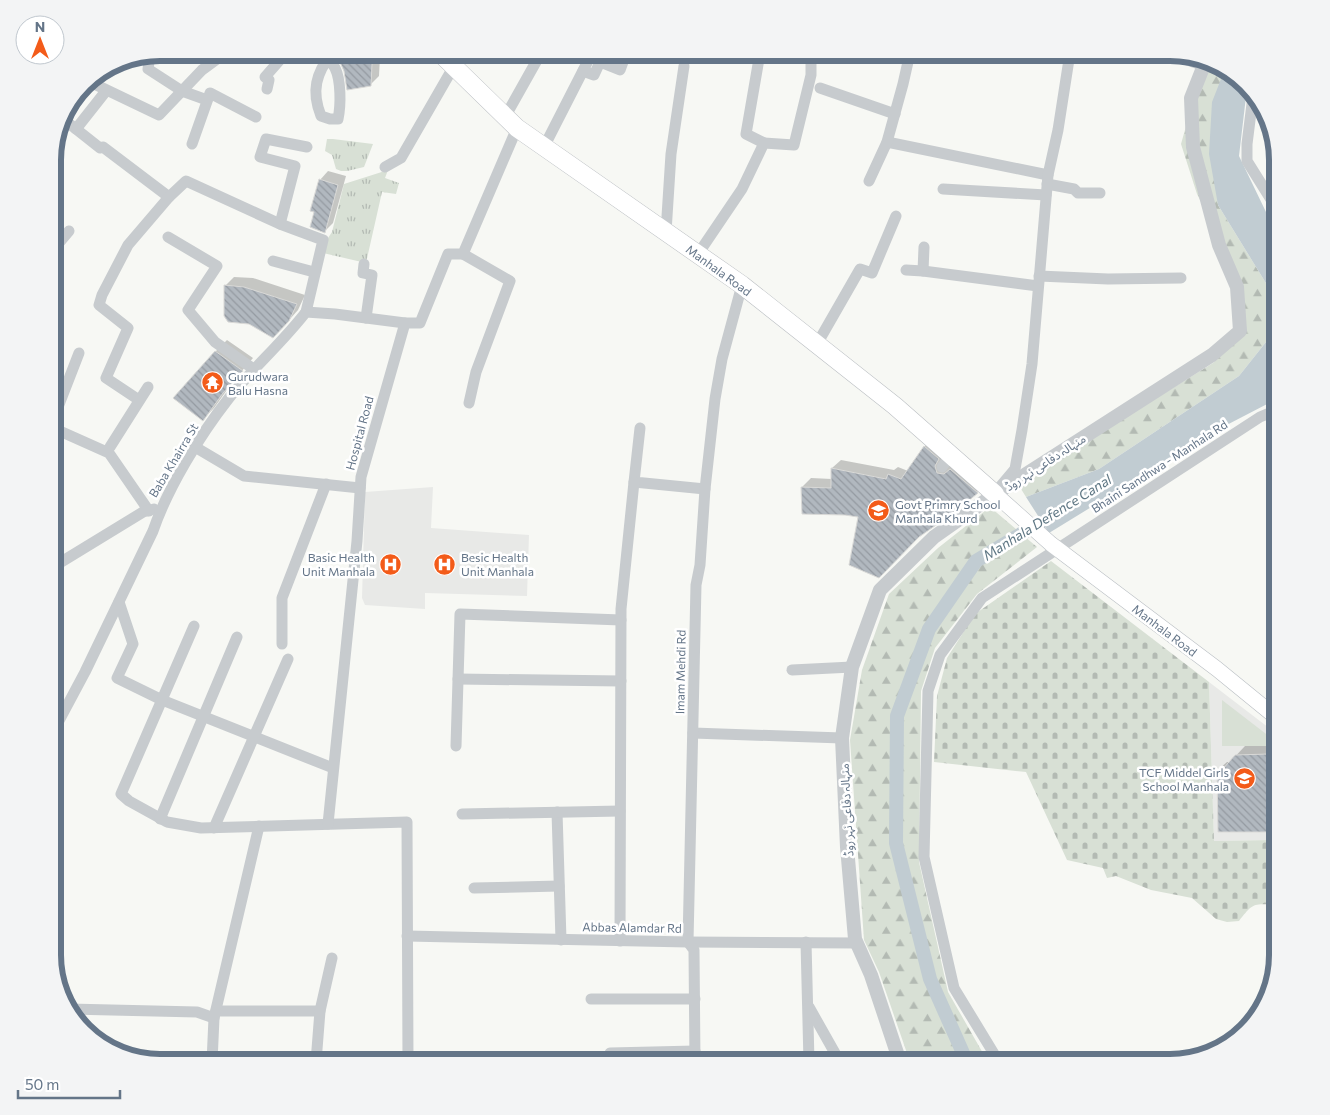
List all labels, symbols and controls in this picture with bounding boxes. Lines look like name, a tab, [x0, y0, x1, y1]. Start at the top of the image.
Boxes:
north arrow	[15, 15, 65, 65]
text: N	[35, 18, 45, 35]
street label: Manhala Road	[684, 242, 754, 298]
place label: Gurudwara Balu Hasna	[228, 369, 289, 397]
temple icon: Gurudwara Balu Hasna	[200, 371, 224, 395]
street label: Hospital Road	[342, 394, 376, 472]
street label: Bhaini Sandhwa - Manhala Rd	[1088, 417, 1230, 515]
street label: Baba Khairra St	[145, 420, 201, 500]
street label: منہالہ دفاعی نہر روڈ	[1002, 431, 1089, 495]
water label: Manhala Defence Canal	[980, 470, 1115, 564]
place label: Govt Primry School Manhala Khurd	[895, 497, 1001, 525]
school or university icon: Govt Primry School Manhala Khurd	[867, 499, 891, 523]
place label: Basic Health Unit Manhala	[302, 550, 375, 578]
place label: Besic Health Unit Manhala	[461, 550, 534, 578]
hospital icon: Basic Health Unit Manhala	[379, 552, 403, 576]
hospital icon: Besic Health Unit Manhala	[433, 552, 457, 576]
street label: Manhala Road	[1130, 601, 1200, 659]
street label: Imam Mehdi Rd	[672, 630, 688, 714]
street label: منہالہ دفاعی نہر روڈ	[837, 763, 857, 857]
place label: TCF Middel Girls School Manhala	[1139, 765, 1229, 793]
school or university icon: TCF Middel Girls School Manhala	[1233, 767, 1257, 791]
street label: Abbas Alamdar Rd	[582, 919, 682, 935]
scale bar	[18, 1068, 120, 1100]
text: 50 m	[25, 1075, 59, 1093]

